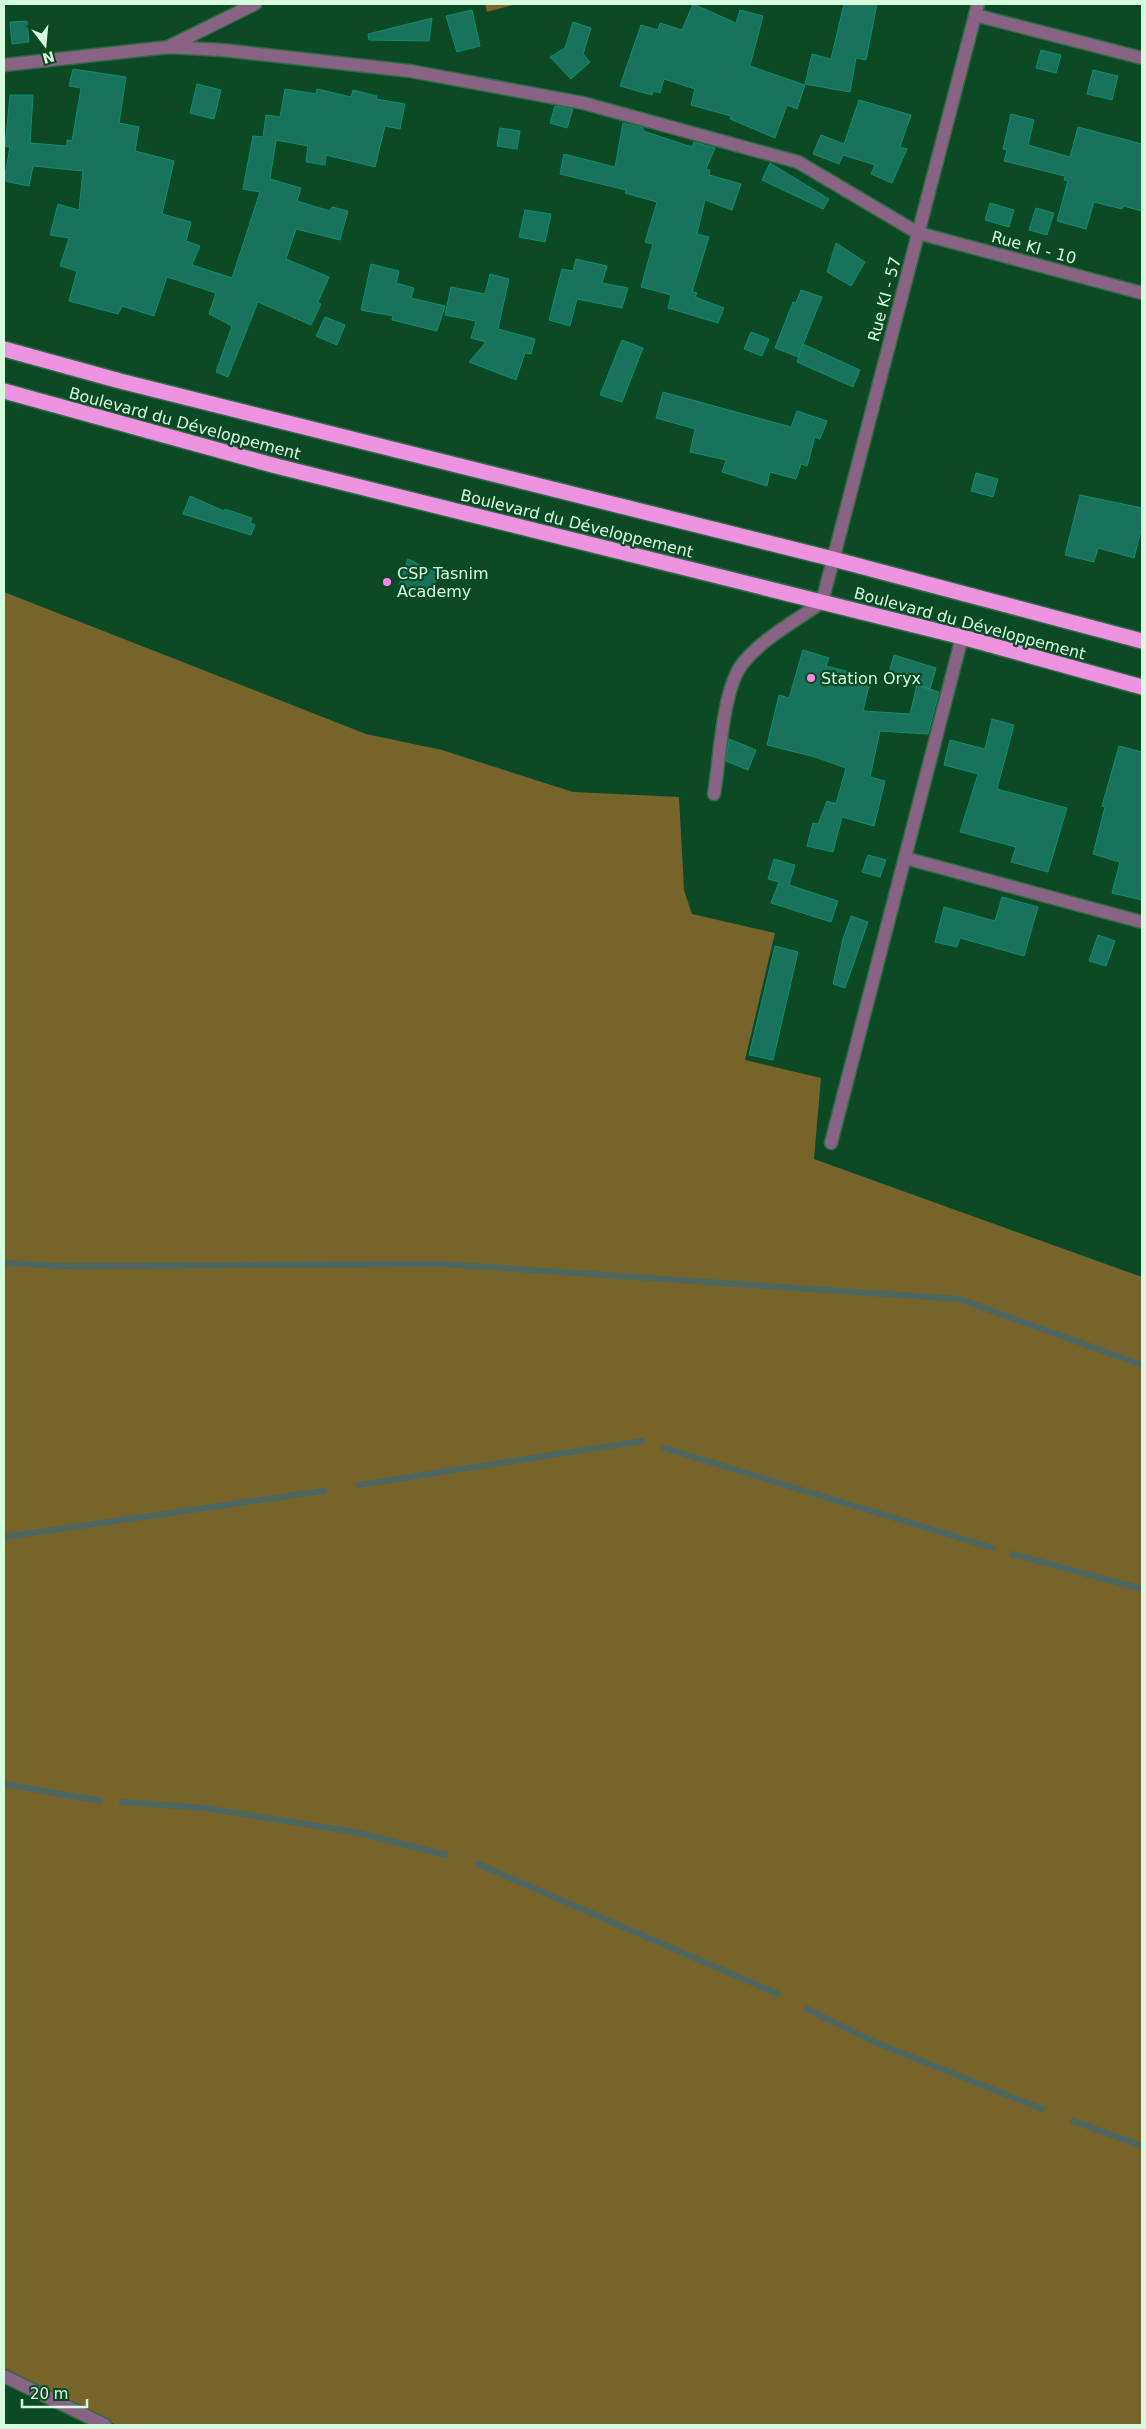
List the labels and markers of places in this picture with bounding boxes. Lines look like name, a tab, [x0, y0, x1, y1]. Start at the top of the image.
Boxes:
place label: CSP Tasnim Academy	[397, 564, 489, 601]
marker: CSP Tasnim Academy	[381, 576, 393, 588]
place label: Station Oryx	[821, 669, 921, 688]
marker: Station Oryx	[805, 672, 817, 684]

